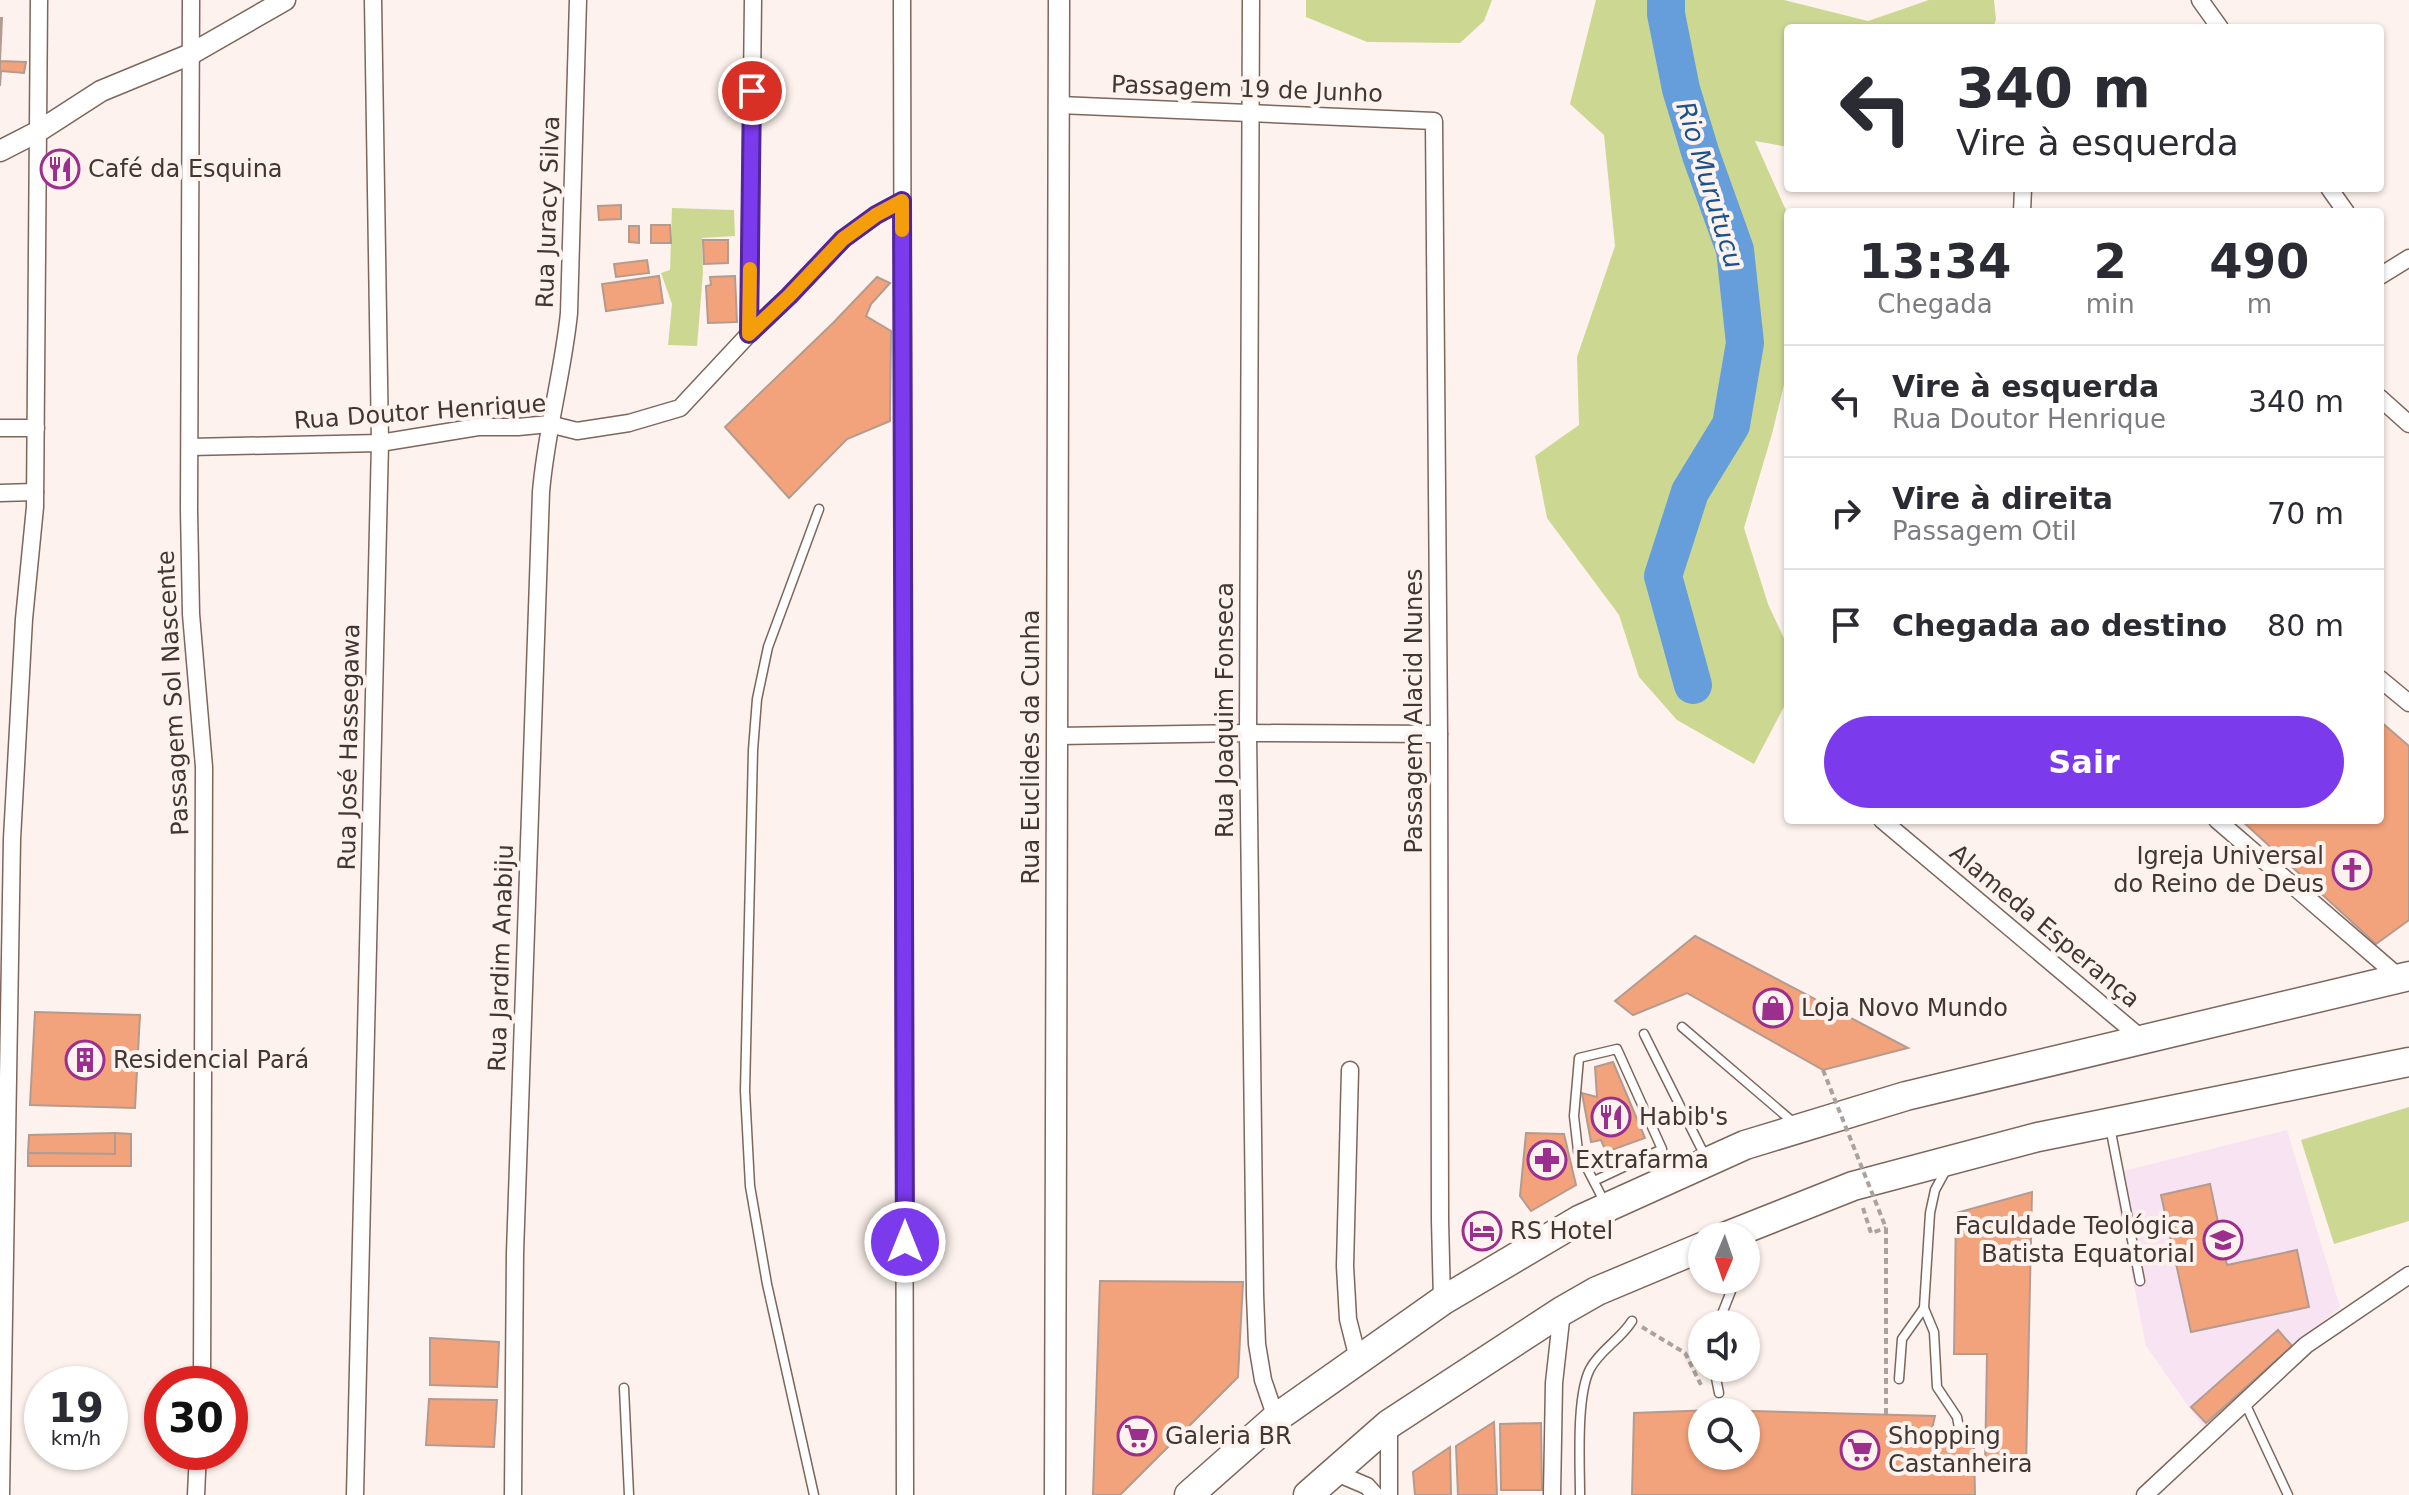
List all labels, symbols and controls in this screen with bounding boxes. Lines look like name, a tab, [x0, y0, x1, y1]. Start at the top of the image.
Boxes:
text: 340 m	[1956, 55, 2151, 120]
icon: left	[1824, 56, 1928, 160]
pin	[718, 57, 786, 125]
icon: arrive	[730, 69, 774, 113]
street label: Passagem 19 de Junho	[1111, 70, 1383, 108]
water label: Rio Murutucu	[1670, 98, 1750, 272]
street label: Rua Juracy Silva	[531, 115, 565, 309]
text: Vire à esquerda	[1956, 122, 2239, 163]
restaurant icon: Café da Esquina	[39, 148, 81, 190]
place label: Café da Esquina	[88, 155, 283, 183]
text: 13:34	[1858, 233, 2011, 289]
text: 2	[2094, 233, 2127, 289]
text: 490	[2209, 233, 2309, 289]
text: Chegada	[1877, 289, 1993, 319]
text: min	[2086, 289, 2135, 319]
text: m	[2247, 289, 2272, 319]
text: Vire à esquerda	[1892, 369, 2159, 404]
icon: left	[1824, 379, 1868, 423]
text: 340 m	[2248, 384, 2344, 419]
street label: Rua Doutor Henrique	[293, 389, 547, 435]
text: Rua Doutor Henrique	[1892, 404, 2166, 434]
text: Vire à direita	[1892, 481, 2113, 516]
icon: right	[1824, 491, 1868, 535]
text: 70 m	[2267, 496, 2344, 531]
text: Passagem Otil	[1892, 516, 2077, 546]
street label: Passagem Sol Nascente	[152, 550, 194, 836]
street label: Passagem Alacid Nunes	[1400, 569, 1428, 854]
street label: Rua Joaquim Fonseca	[1211, 582, 1239, 838]
icon: arrive	[1824, 603, 1868, 647]
text: Chegada ao destino	[1892, 608, 2227, 643]
text: 80 m	[2267, 608, 2344, 643]
street label: Rua Euclides da Cunha	[1017, 610, 1045, 884]
street label: Rua José Hassegawa	[333, 623, 365, 871]
button: Sair	[1824, 716, 2344, 808]
street label: Alameda Esperança	[1945, 839, 2145, 1013]
place label: Igreja Universal do Reino de Deus	[2113, 842, 2324, 898]
street label: Rua Jardim Anabiju	[483, 844, 519, 1072]
church icon: Igreja Universal do Reino de Deus	[2331, 849, 2373, 891]
shop icon: Loja Novo Mundo	[1752, 987, 1794, 1029]
place label: Loja Novo Mundo	[1801, 994, 2008, 1022]
building icon: Residencial Pará	[64, 1039, 106, 1081]
place label: Residencial Pará	[113, 1046, 309, 1074]
restaurant icon: Habib's	[1590, 1096, 1632, 1138]
place label: Habib's	[1639, 1103, 1728, 1131]
pharmacy icon: Extrafarma	[1526, 1139, 1568, 1181]
place label: Extrafarma	[1575, 1146, 1709, 1174]
position arrow	[863, 1200, 947, 1284]
hotel icon: RS Hotel	[1461, 1210, 1503, 1252]
place label: Faculdade Teológica Batista Equatorial	[1955, 1212, 2195, 1268]
place label: RS Hotel	[1510, 1217, 1613, 1245]
school or university icon: Faculdade Teológica Batista Equatorial	[2202, 1219, 2244, 1261]
north arrow	[1688, 1222, 1760, 1294]
map controls	[1688, 1222, 1760, 1470]
button: sound	[1688, 1310, 1760, 1382]
speed limit sign: 30	[144, 1366, 248, 1470]
text: 19	[48, 1385, 104, 1431]
button: search	[1688, 1398, 1760, 1470]
supermarket icon: Galeria BR	[1116, 1415, 1158, 1457]
place label: Galeria BR	[1165, 1422, 1292, 1450]
place label: Shopping Castanheira	[1888, 1422, 2033, 1478]
text: km/h	[51, 1426, 101, 1450]
supermarket icon: Shopping Castanheira	[1839, 1429, 1881, 1471]

